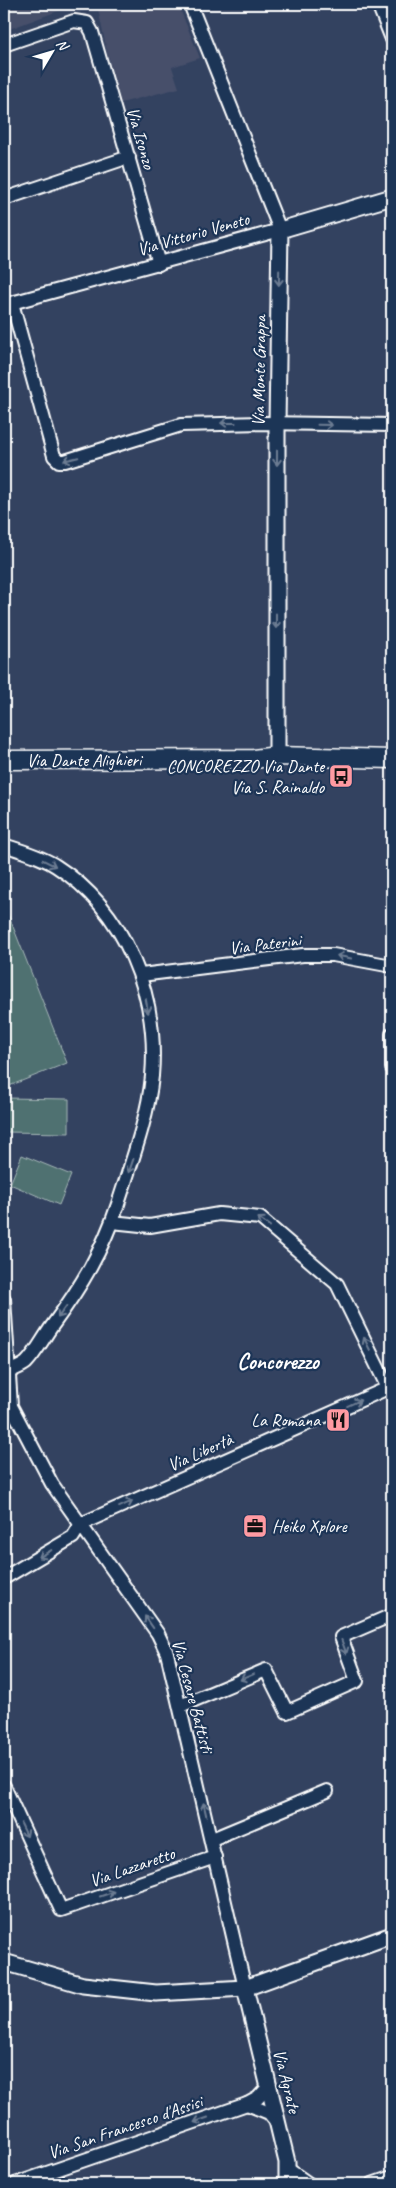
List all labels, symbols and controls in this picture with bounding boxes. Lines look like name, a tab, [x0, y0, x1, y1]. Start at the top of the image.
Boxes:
north arrow	[28, 28, 78, 78]
text: N	[52, 36, 73, 55]
street label: Via Isonzo	[122, 104, 161, 173]
street label: Via Vittorio Veneto	[135, 207, 253, 260]
one-way arrow	[275, 270, 284, 286]
street label: Via Monte Grappa	[247, 314, 271, 427]
one-way arrow	[220, 418, 236, 428]
one-way arrow	[317, 420, 333, 430]
one-way arrow	[272, 450, 282, 466]
one-way arrow	[63, 455, 79, 464]
one-way arrow	[271, 612, 281, 629]
street label: Via Dante Alighieri	[27, 749, 144, 771]
place label: CONCOREZZO Via Dante Via S. Rainaldo	[167, 755, 326, 798]
bus stop icon: CONCOREZZO Via Dante Via S. Rainaldo	[328, 763, 354, 789]
one-way arrow	[41, 859, 56, 868]
street label: Via Paterini	[228, 928, 305, 959]
one-way arrow	[337, 952, 353, 961]
one-way arrow	[143, 998, 153, 1014]
one-way arrow	[125, 1157, 135, 1173]
one-way arrow	[257, 1217, 271, 1227]
one-way arrow	[57, 1305, 67, 1319]
one-way arrow	[361, 1337, 371, 1352]
district label: Concorezzo	[237, 1348, 321, 1376]
one-way arrow	[346, 1397, 361, 1407]
restaurant icon: La Romana	[325, 1407, 351, 1433]
place label: La Romana	[251, 1409, 321, 1431]
street label: Via Libertà	[164, 1428, 237, 1476]
one-way arrow	[118, 1499, 133, 1509]
office icon: Heiko Xplore	[242, 1513, 268, 1539]
place label: Heiko Xplore	[272, 1515, 348, 1537]
one-way arrow	[38, 1549, 52, 1559]
one-way arrow	[144, 1615, 154, 1629]
street label: Via Cesare Battisti	[167, 1637, 219, 1758]
one-way arrow	[340, 1639, 349, 1654]
one-way arrow	[240, 1673, 255, 1683]
one-way arrow	[200, 1802, 209, 1818]
one-way arrow	[20, 1822, 29, 1837]
street label: Via Lazzaretto	[87, 1842, 179, 1892]
one-way arrow	[99, 1889, 115, 1899]
street label: Via Agrate	[268, 2047, 306, 2116]
street label: Via San Francesco d'Assisi	[45, 2089, 208, 2164]
one-way arrow	[193, 2116, 209, 2125]

